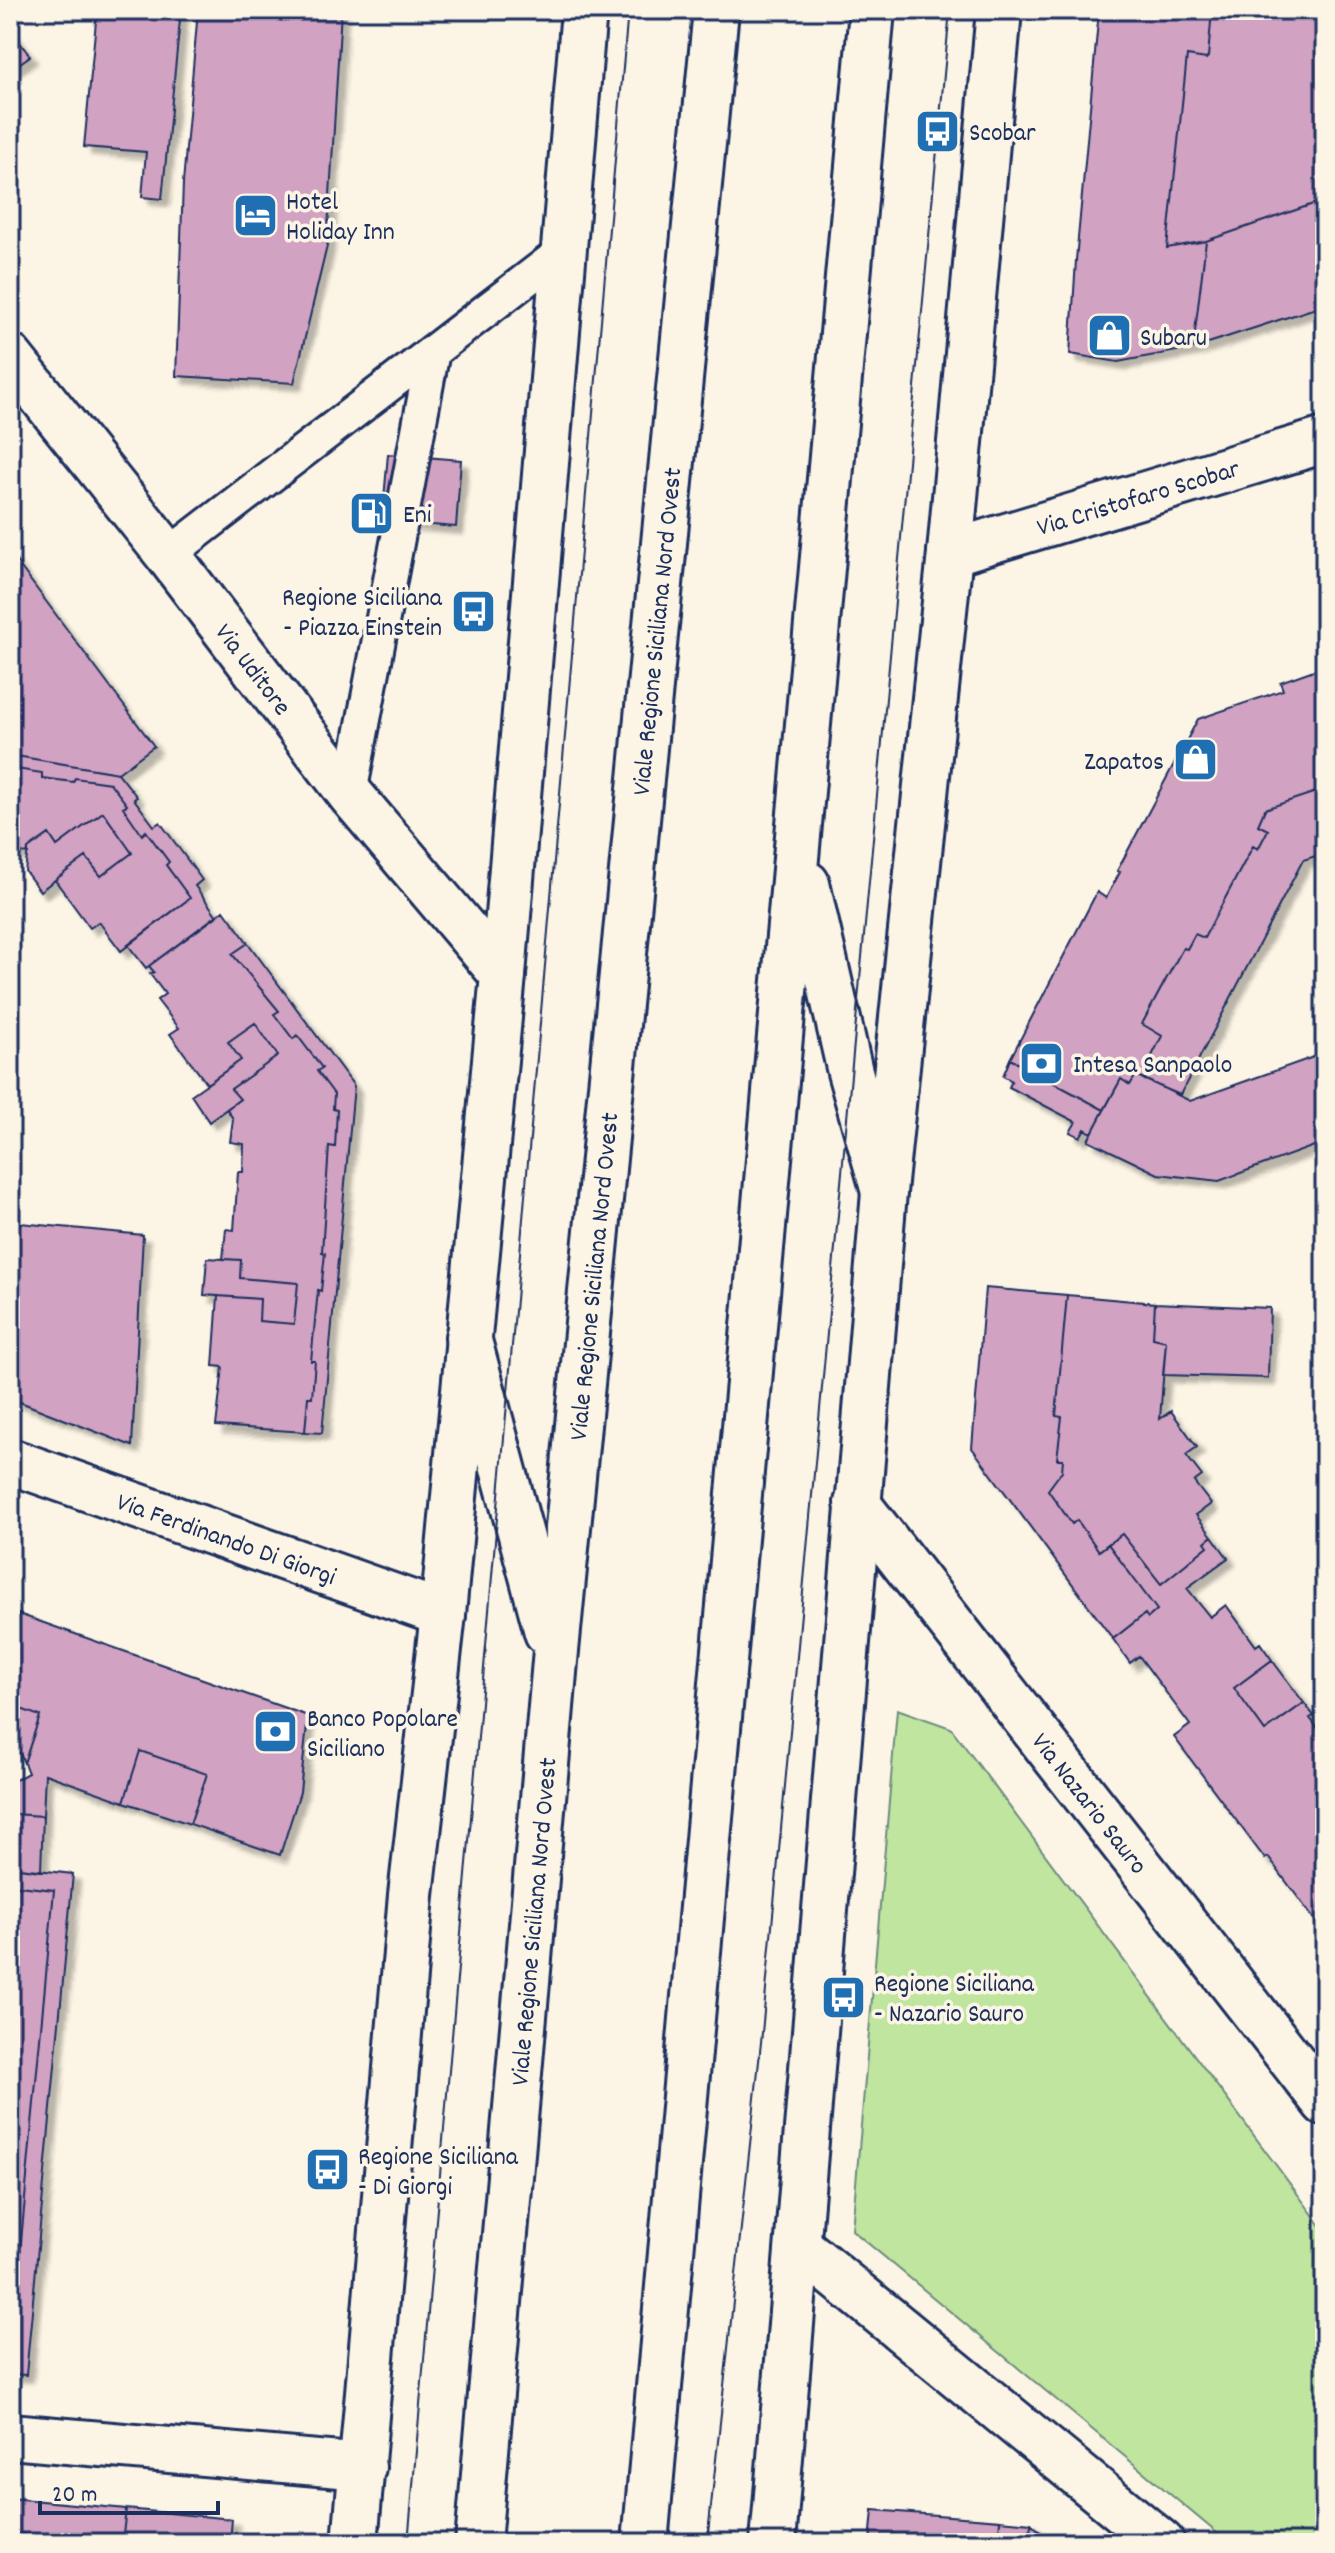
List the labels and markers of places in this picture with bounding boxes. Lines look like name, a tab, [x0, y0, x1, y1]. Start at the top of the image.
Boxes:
bus stop icon: Scobar	[914, 107, 962, 155]
place label: Scobar	[969, 116, 1036, 153]
place label: Hotel Holiday Inn	[286, 185, 395, 252]
hotel icon: Hotel Holiday Inn	[231, 191, 279, 239]
shop icon: Subaru	[1085, 312, 1133, 360]
place label: Subaru	[1140, 321, 1207, 358]
fuel station icon: Eni	[348, 489, 396, 537]
place label: Eni	[403, 498, 432, 535]
place label: Regione Siciliana - Piazza Einstein	[282, 581, 443, 648]
bus stop icon: Regione Siciliana - Piazza Einstein	[449, 587, 497, 635]
shop icon: Zapatos	[1171, 736, 1219, 784]
place label: Zapatos	[1084, 745, 1164, 782]
bank icon: Intesa Sanpaolo	[1018, 1039, 1066, 1087]
place label: Intesa Sanpaolo	[1073, 1048, 1232, 1085]
place label: Banco Popolare Siciliano	[307, 1702, 458, 1769]
bank icon: Banco Popolare Siciliano	[252, 1708, 300, 1756]
place label: Regione Siciliana - Nazario Sauro	[874, 1967, 1035, 2034]
bus stop icon: Regione Siciliana - Nazario Sauro	[819, 1973, 867, 2021]
place label: Regione Siciliana - Di Giorgi	[358, 2140, 519, 2207]
bus stop icon: Regione Siciliana - Di Giorgi	[303, 2146, 351, 2194]

